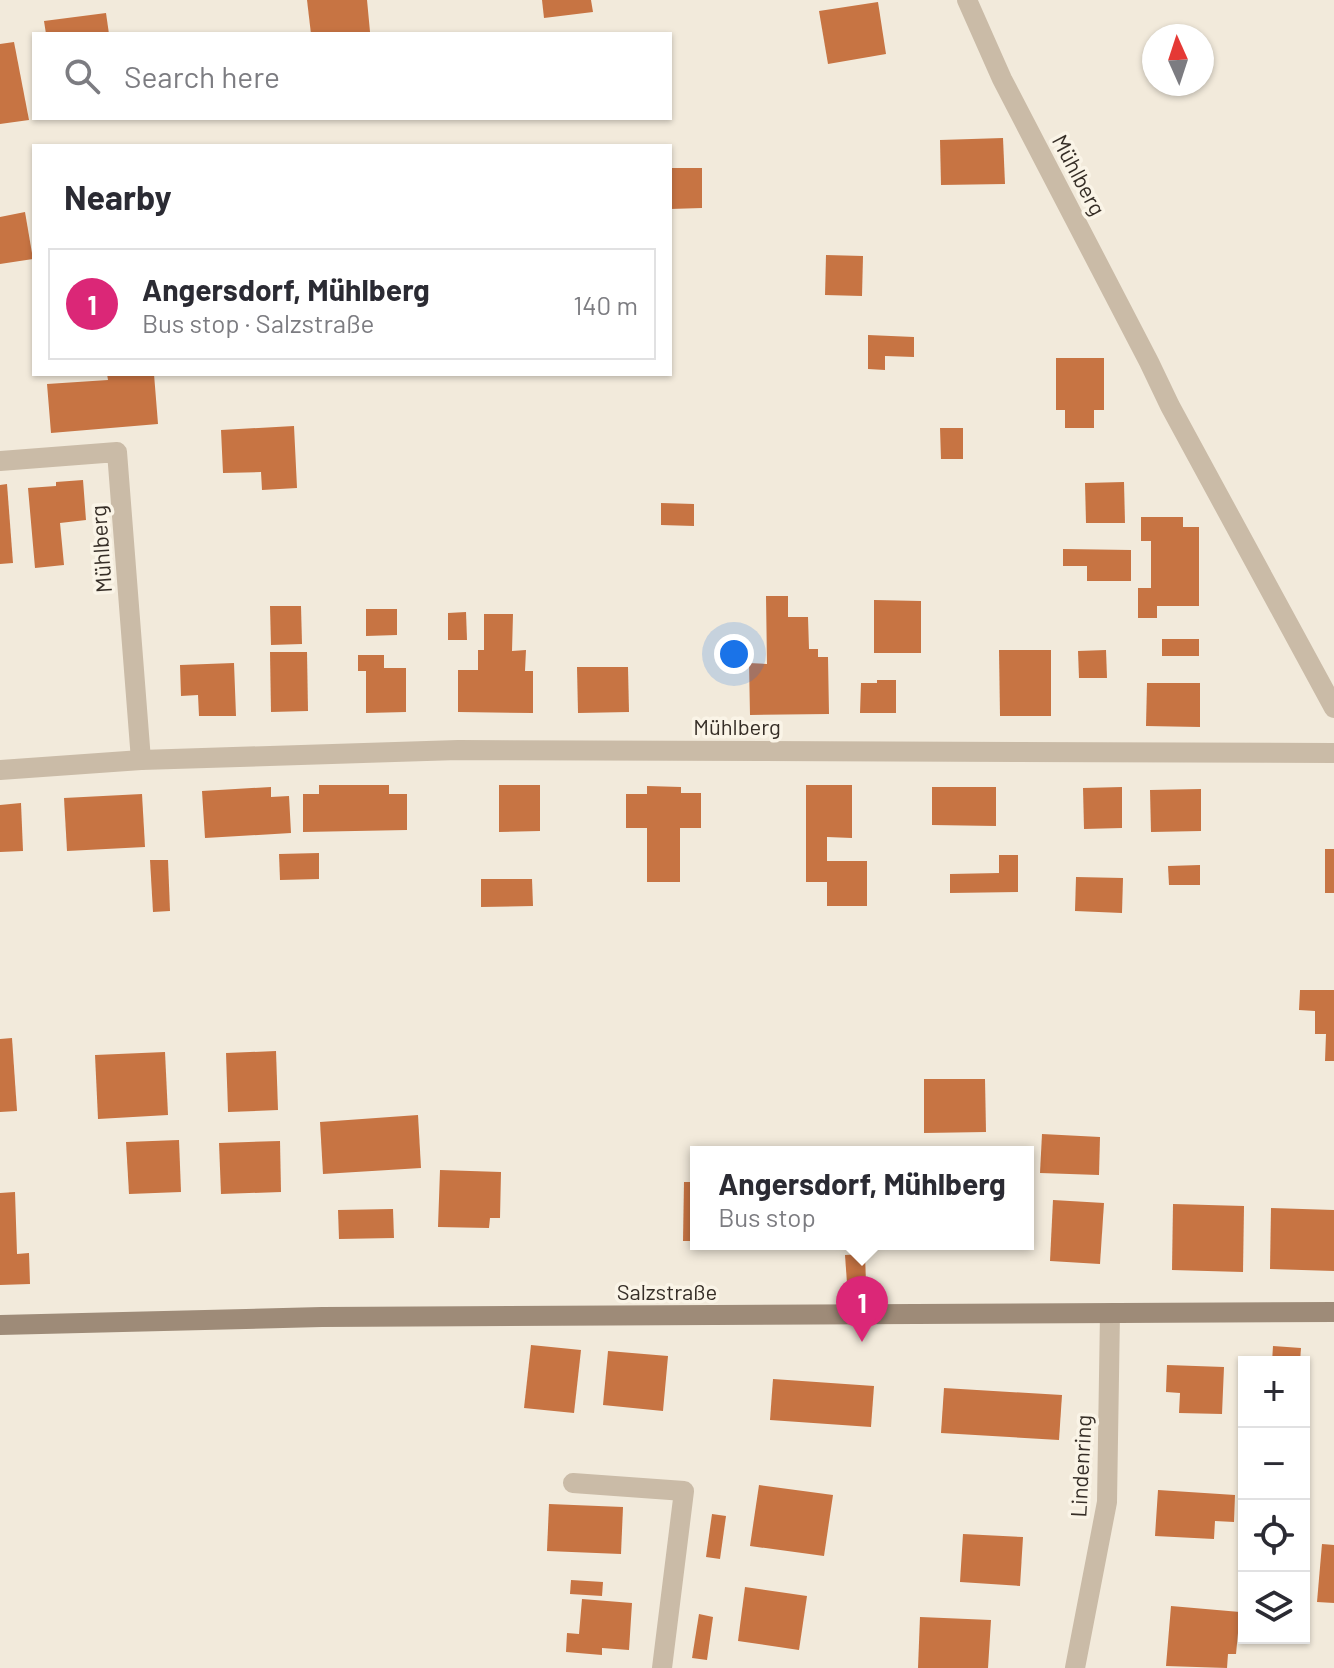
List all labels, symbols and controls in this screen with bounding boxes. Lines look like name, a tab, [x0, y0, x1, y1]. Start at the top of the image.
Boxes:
north arrow	[1142, 24, 1214, 96]
search box	[32, 32, 672, 120]
icon: search	[60, 54, 104, 98]
text: Search here	[124, 58, 280, 94]
street label: Mühlberg	[1048, 130, 1112, 219]
text: Nearby	[64, 176, 172, 217]
text: Angersdorf, Mühlberg	[142, 271, 430, 307]
text: 1	[87, 289, 97, 320]
text: 140 m	[573, 289, 638, 320]
text: Bus stop · Salzstraße	[142, 307, 374, 338]
street label: Mühlberg	[84, 504, 116, 594]
your location	[714, 634, 754, 674]
street label: Mühlberg	[693, 713, 781, 739]
popup	[690, 1146, 1034, 1250]
text: Angersdorf, Mühlberg	[718, 1165, 1006, 1201]
text: Bus stop	[718, 1201, 816, 1232]
pin: 1	[836, 1276, 888, 1342]
street label: Salzstraße	[617, 1278, 717, 1304]
map controls	[1238, 1356, 1310, 1644]
button: +	[1238, 1356, 1310, 1428]
street label: Lindenring	[1064, 1414, 1096, 1518]
button: −	[1238, 1428, 1310, 1500]
button: locate	[1238, 1500, 1310, 1572]
button: layers	[1238, 1572, 1310, 1644]

